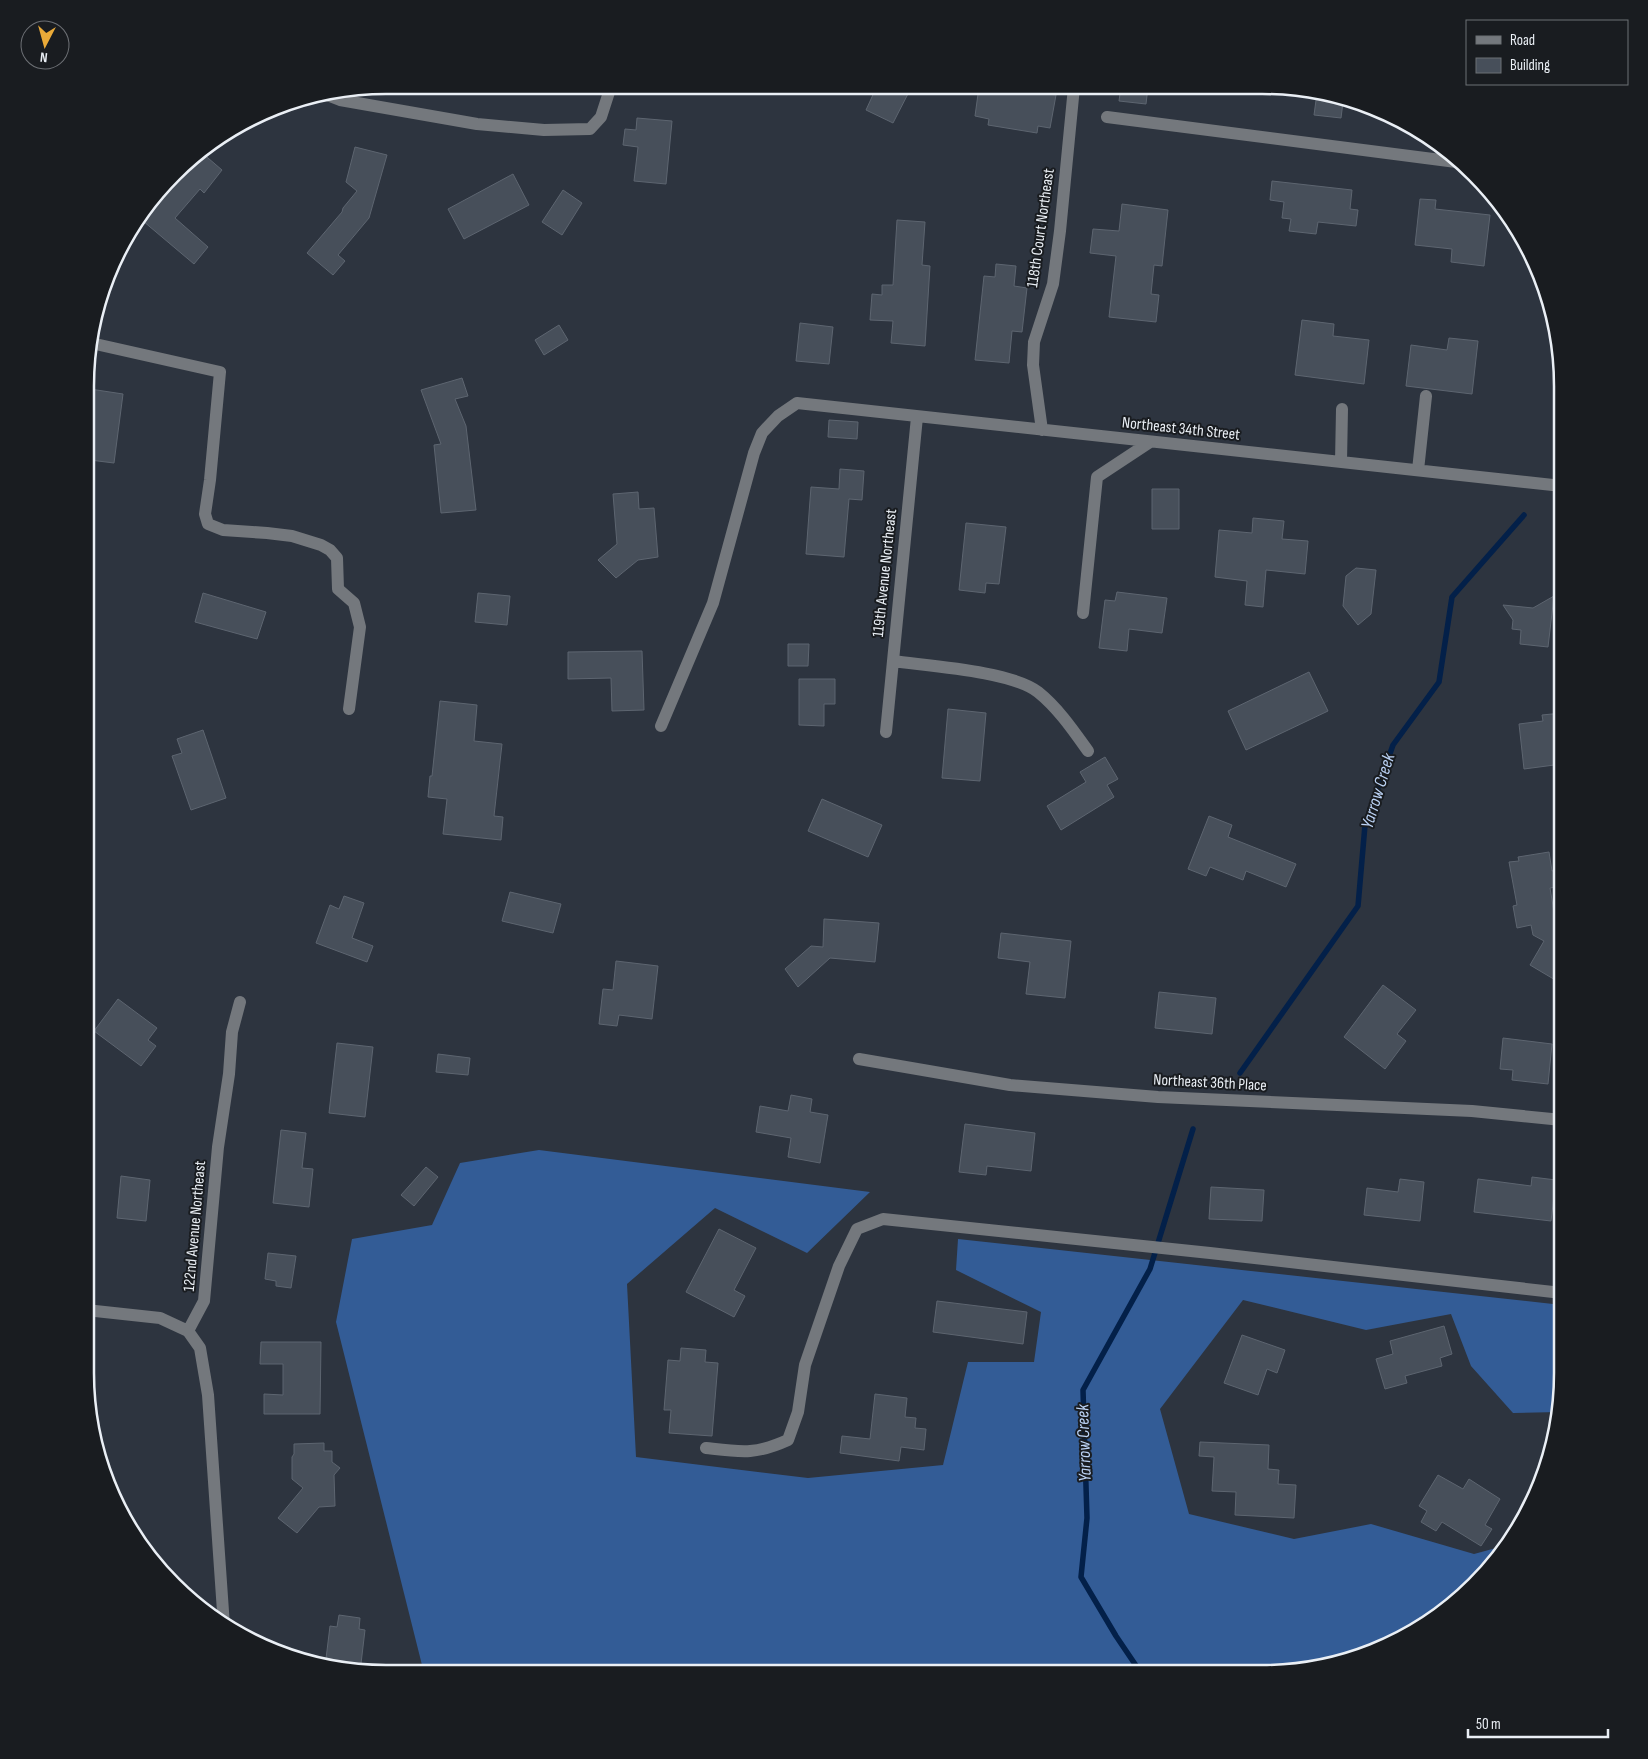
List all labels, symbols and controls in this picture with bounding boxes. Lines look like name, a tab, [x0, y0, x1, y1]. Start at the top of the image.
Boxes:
north arrow	[20, 20, 70, 70]
legend	[1466, 20, 1628, 85]
text: Road	[1510, 31, 1535, 50]
text: N	[39, 49, 48, 66]
text: Building	[1510, 56, 1550, 75]
street label: 118th Court Northeast	[1023, 167, 1059, 289]
street label: Northeast 34th Street	[1121, 413, 1241, 445]
street label: 119th Avenue Northeast	[869, 508, 901, 638]
water label: Yarrow Creek	[1357, 750, 1400, 831]
street label: Northeast 36th Place	[1153, 1071, 1267, 1095]
street label: 122nd Avenue Northeast	[180, 1160, 210, 1292]
water label: Yarrow Creek	[1072, 1403, 1096, 1482]
scale bar	[1468, 1706, 1608, 1738]
text: 50 m	[1476, 1715, 1501, 1734]

